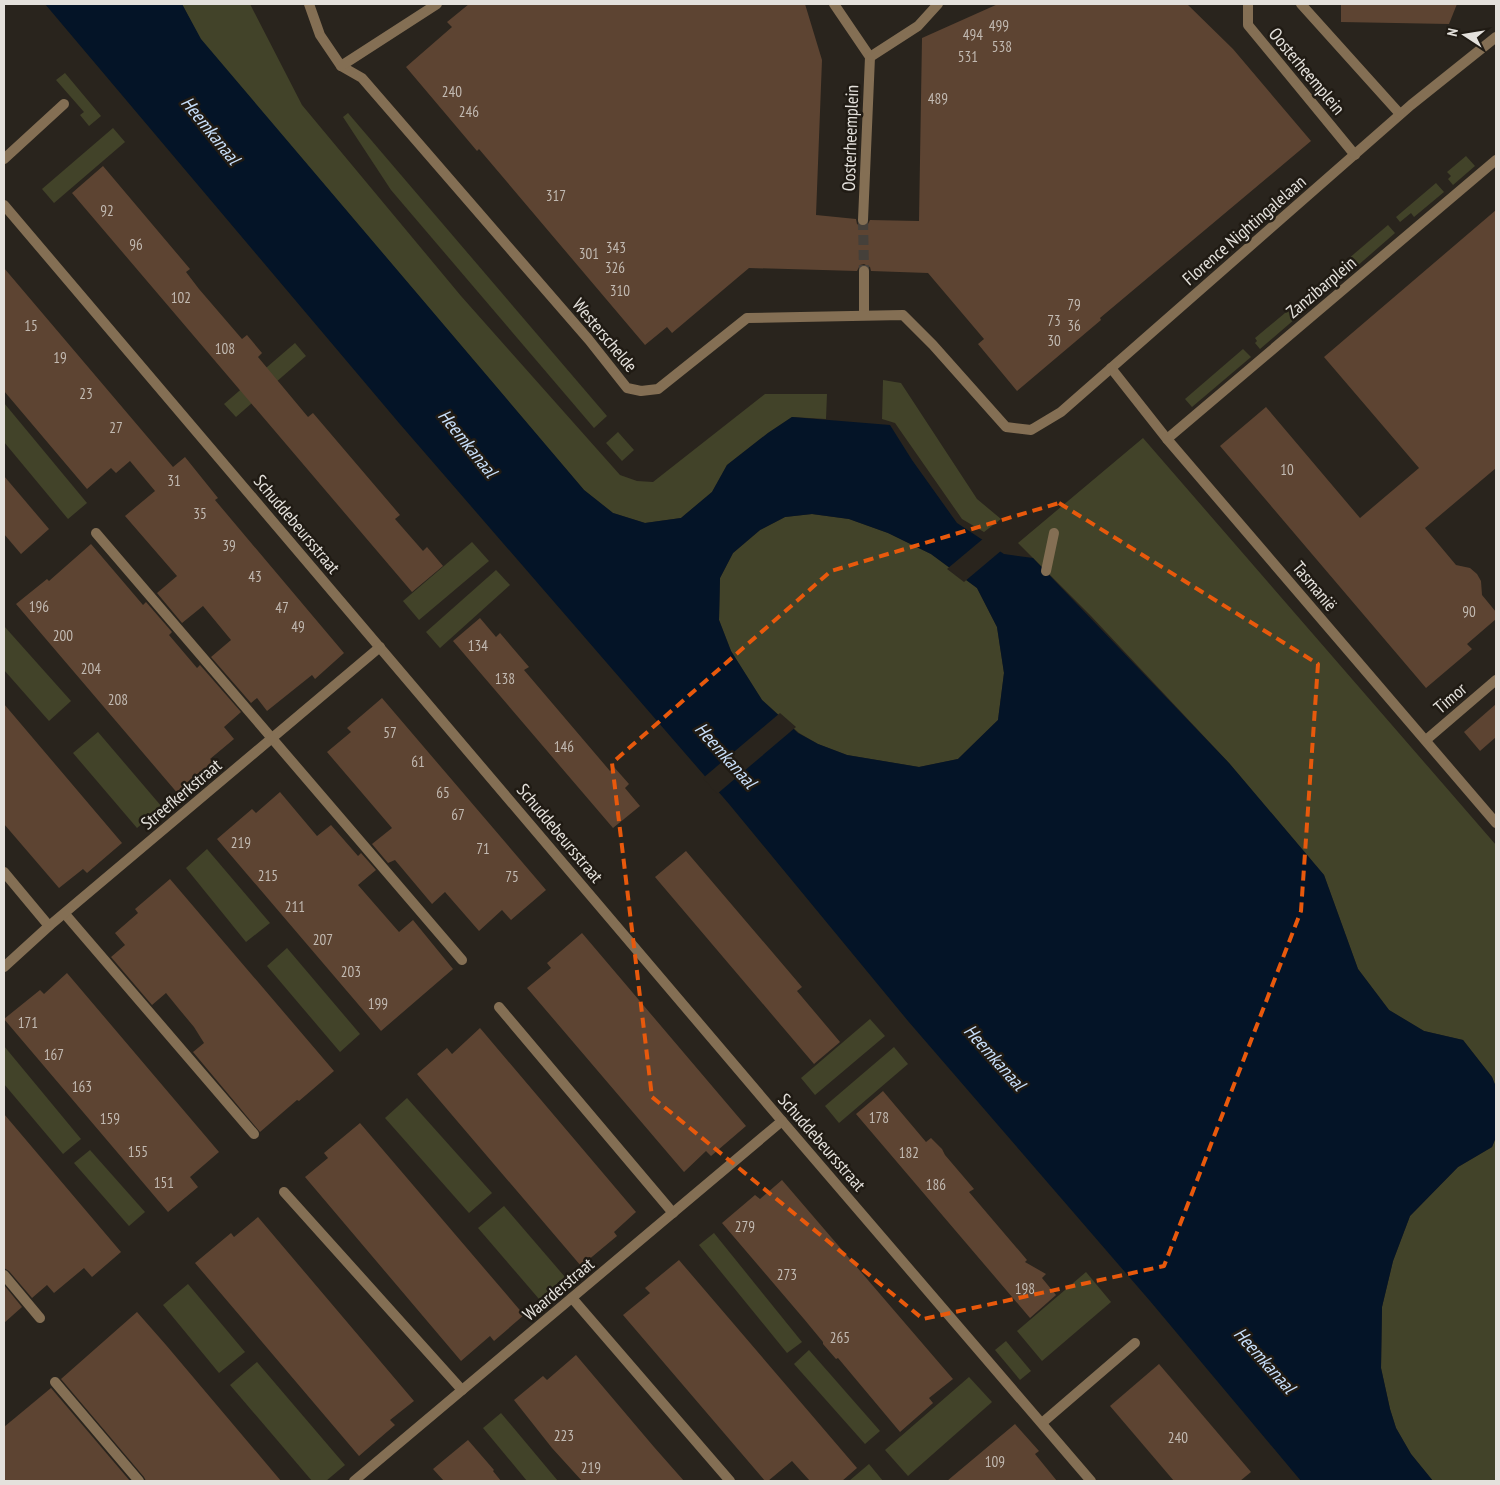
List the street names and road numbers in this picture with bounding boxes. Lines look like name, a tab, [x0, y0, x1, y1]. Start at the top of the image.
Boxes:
street label: Oosterheemplein	[1264, 23, 1350, 119]
street label: Oosterheemplein	[837, 84, 863, 192]
street label: Florence Nightingalelaan	[1178, 170, 1310, 290]
street label: Zanzibarplein	[1281, 251, 1361, 323]
street label: Westerschelde	[567, 293, 643, 377]
street label: Schuddebeursstraat	[249, 470, 345, 578]
street label: Tasmanië	[1288, 556, 1342, 616]
street label: Timor	[1429, 677, 1471, 719]
street label: Streefkerkstraat	[136, 754, 226, 834]
street label: Schuddebeursstraat	[512, 779, 608, 887]
street label: Schuddebeursstraat	[773, 1088, 871, 1196]
street label: Waarderstraat	[518, 1252, 598, 1326]

